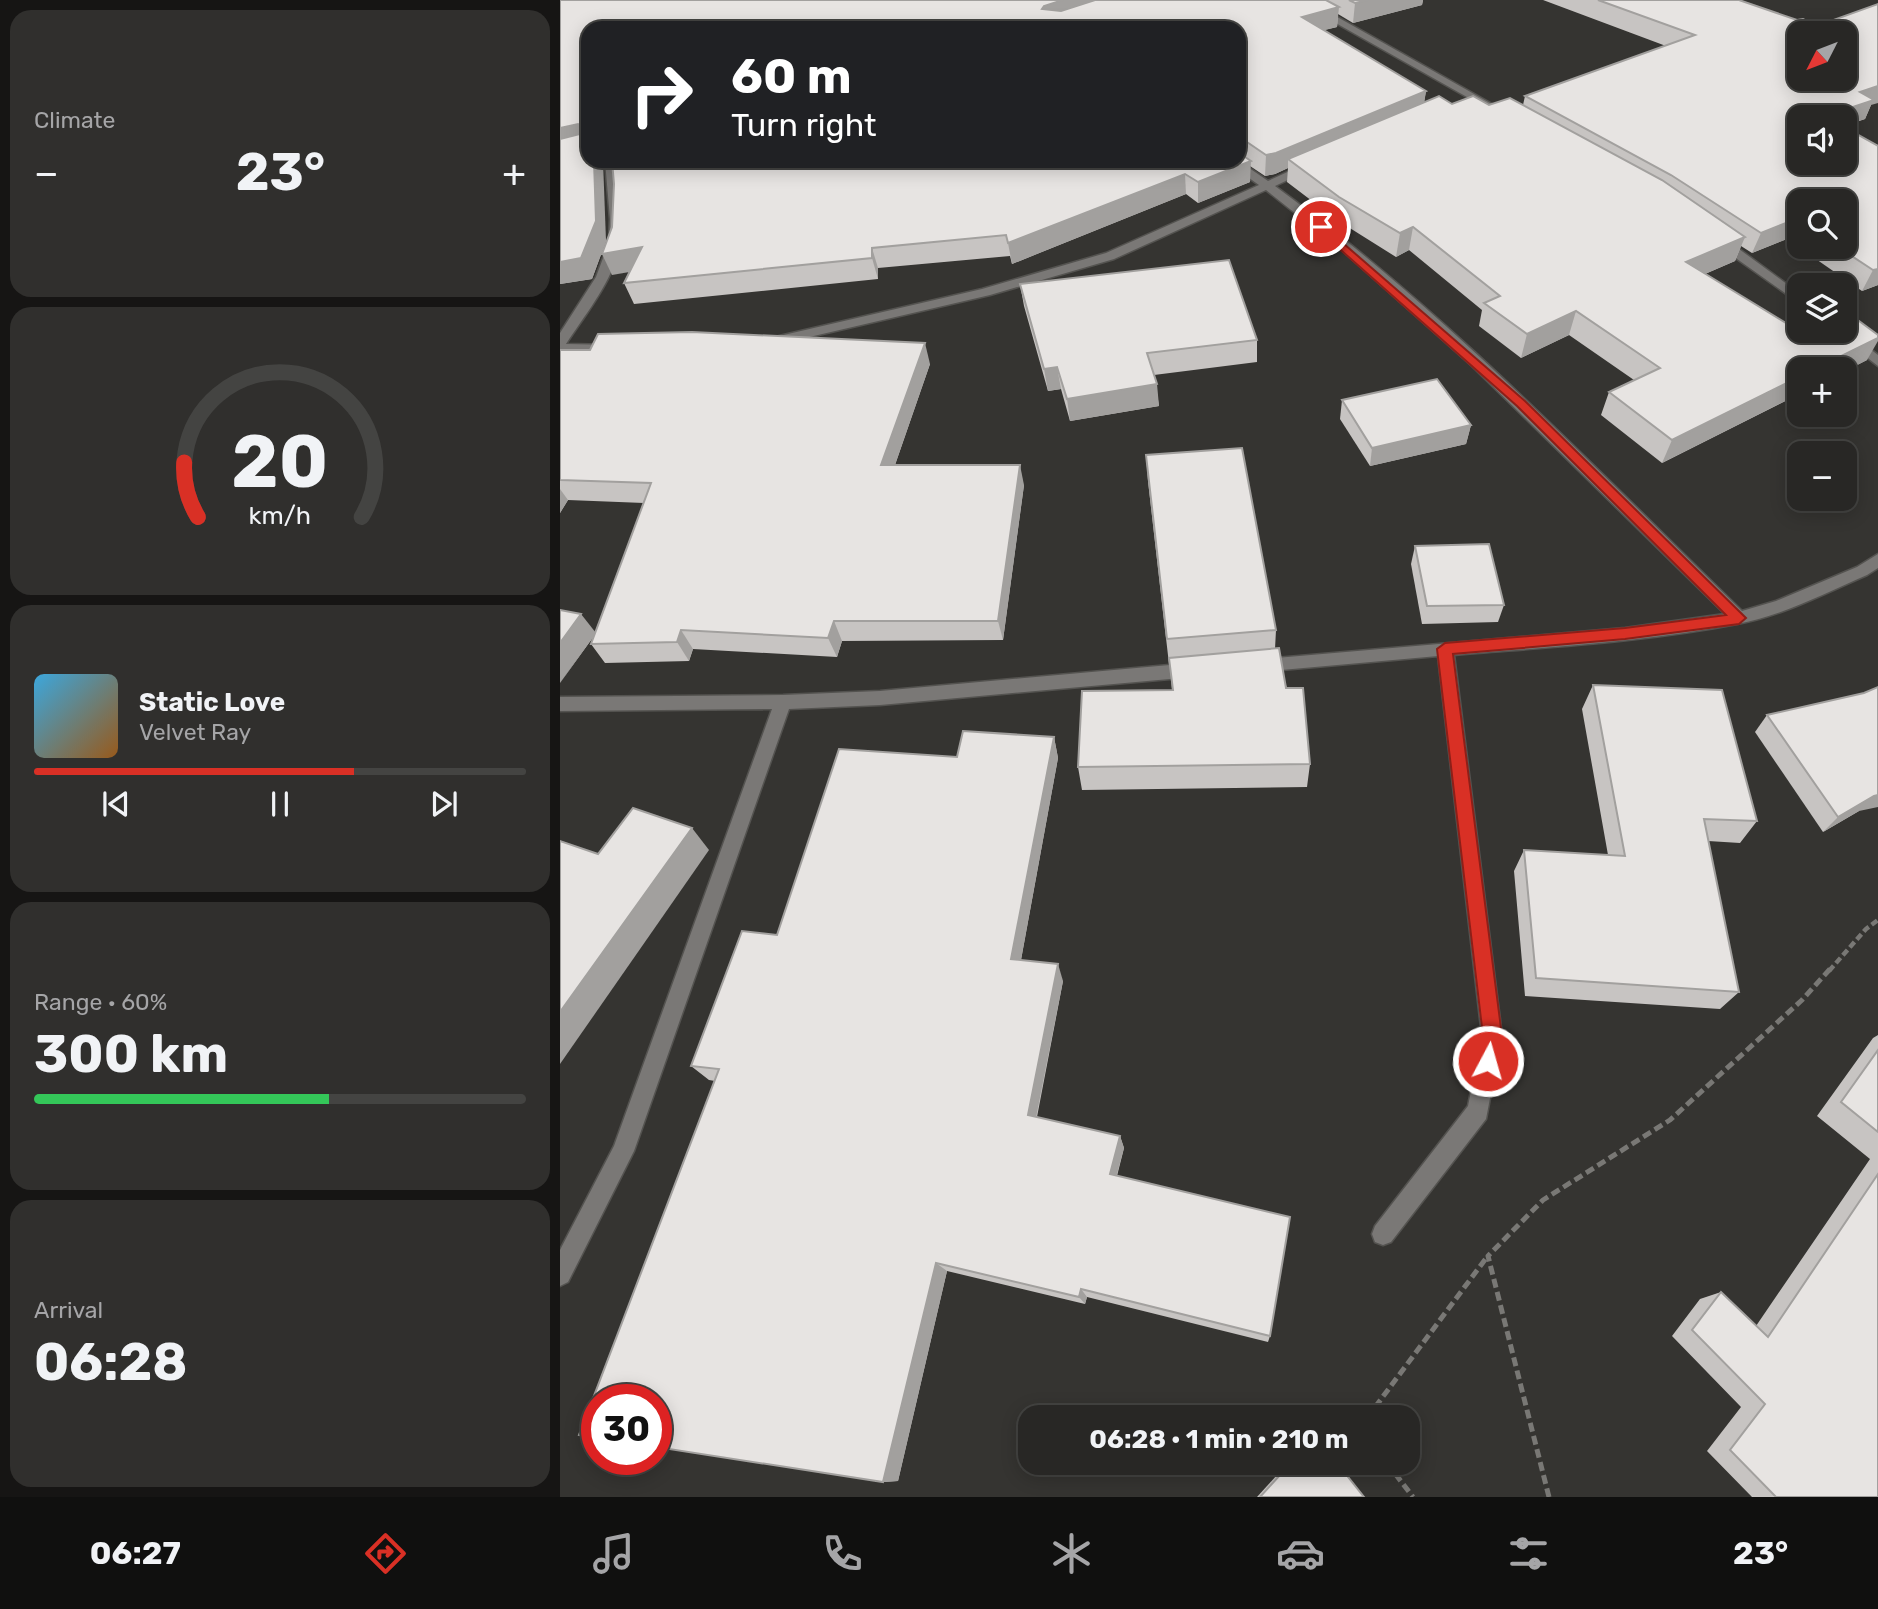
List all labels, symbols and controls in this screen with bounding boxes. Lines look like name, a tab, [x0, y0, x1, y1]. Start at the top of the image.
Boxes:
north arrow	[1787, 21, 1857, 91]
map controls	[1787, 21, 1857, 511]
text: 60 m	[731, 47, 852, 105]
icon: right	[616, 49, 707, 140]
button: sound	[1787, 105, 1857, 175]
text: Climate	[34, 106, 115, 134]
text: Turn right	[731, 106, 876, 144]
text: 23°	[236, 141, 325, 203]
text: −	[34, 150, 59, 196]
text: +	[502, 150, 526, 196]
button: search	[1787, 189, 1857, 259]
pin	[1291, 197, 1351, 257]
icon: arrive	[1302, 208, 1340, 246]
button: layers	[1787, 273, 1857, 343]
button: +	[1787, 357, 1857, 427]
text: 20	[232, 420, 328, 506]
button: −	[1787, 441, 1857, 511]
text: km/h	[249, 501, 311, 530]
text: Static Love	[139, 687, 285, 718]
text: Velvet Ray	[139, 718, 251, 746]
icon: previous	[97, 785, 135, 823]
icon: pause	[261, 785, 299, 823]
icon: next	[425, 785, 463, 823]
text: Range · 60%	[34, 988, 167, 1016]
text: 300 km	[34, 1023, 228, 1085]
position arrow	[1451, 1024, 1525, 1098]
text: Arrival	[34, 1296, 103, 1324]
text: 06:28	[34, 1331, 187, 1393]
speed limit sign: 30	[581, 1384, 672, 1475]
text: 06:28 · 1 min · 210 m	[1089, 1424, 1349, 1455]
icon: directions	[361, 1529, 410, 1578]
icon: music	[589, 1529, 638, 1578]
icon: phone	[818, 1529, 867, 1578]
icon: climate	[1047, 1529, 1096, 1578]
icon: car	[1276, 1529, 1325, 1578]
icon: filters	[1504, 1529, 1553, 1578]
text: 06:27	[90, 1534, 181, 1572]
text: 23°	[1733, 1534, 1788, 1572]

